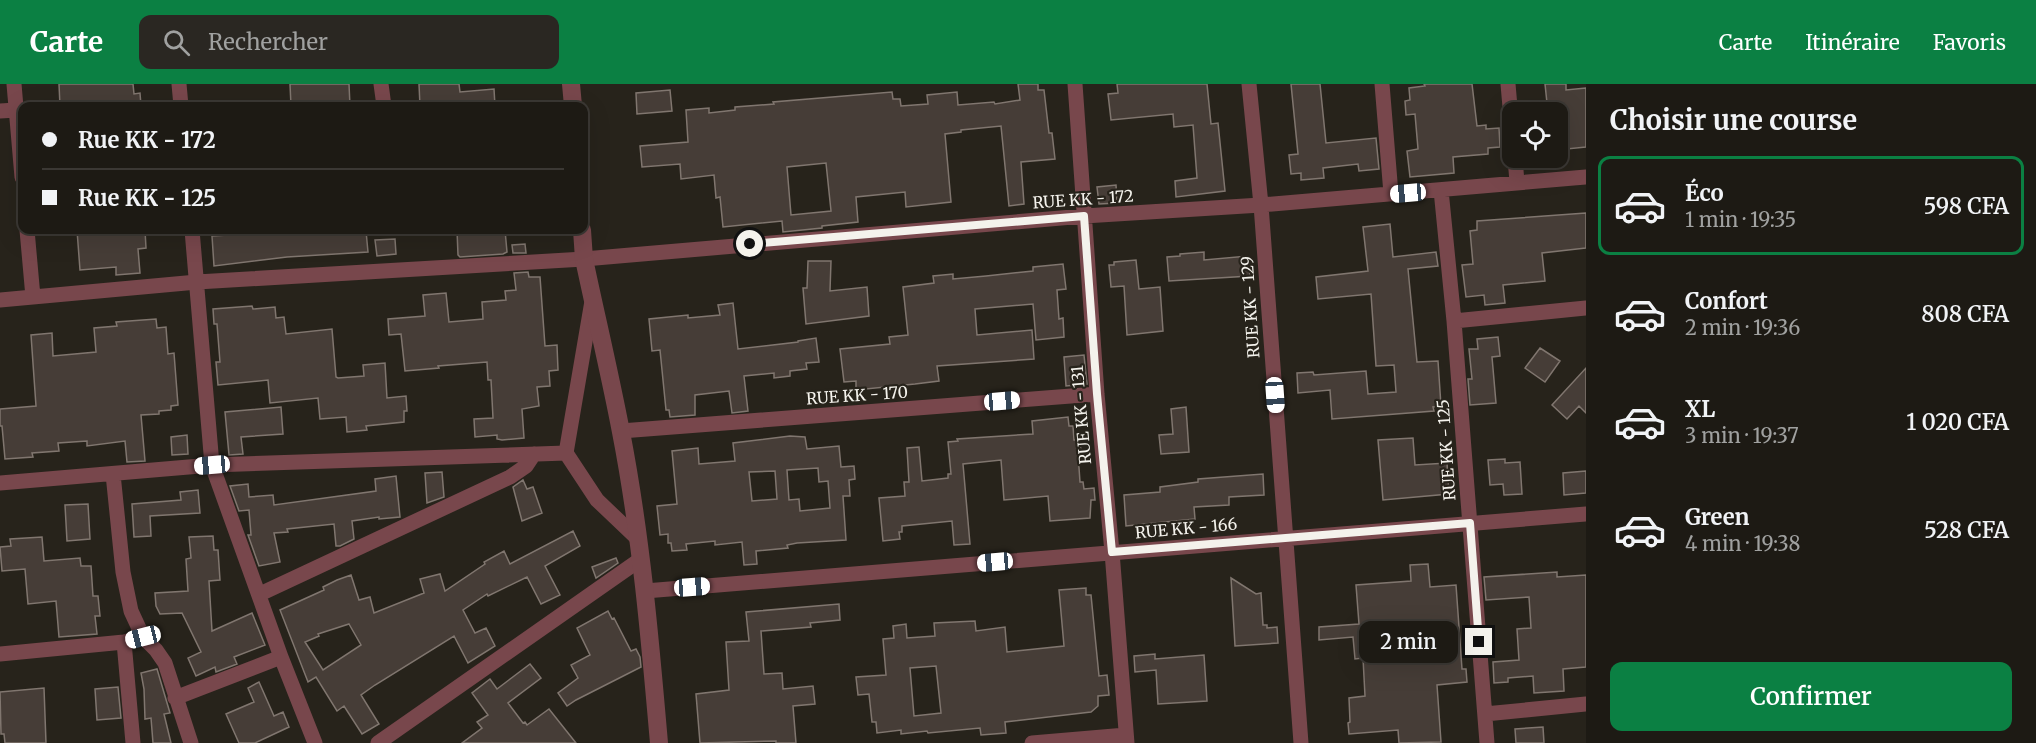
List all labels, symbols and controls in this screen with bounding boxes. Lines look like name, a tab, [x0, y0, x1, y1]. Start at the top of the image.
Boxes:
search box	[139, 15, 559, 69]
text: Carte	[30, 24, 103, 60]
icon: search	[160, 26, 193, 59]
text: Rechercher	[208, 28, 328, 56]
text: Carte	[1719, 29, 1772, 56]
text: Itinéraire	[1805, 29, 1900, 56]
text: Favoris	[1933, 29, 2006, 56]
map controls	[1502, 102, 1568, 168]
button: locate	[1502, 102, 1568, 168]
text: Choisir une course	[1610, 103, 1857, 137]
text: Rue KK - 172	[78, 126, 216, 154]
icon: car	[1613, 179, 1667, 233]
text: Éco	[1685, 179, 1724, 207]
car	[1389, 182, 1427, 204]
text: Rue KK - 125	[78, 184, 216, 212]
street label: RUE KK - 172	[1032, 185, 1134, 213]
text: 598 CFA	[1924, 192, 2009, 220]
text: 1 min · 19:35	[1685, 207, 1796, 232]
route start	[736, 230, 763, 257]
street label: RUE KK - 129	[1236, 255, 1264, 359]
icon: car	[1613, 287, 1667, 341]
text: Confort	[1685, 287, 1768, 315]
text: 808 CFA	[1921, 300, 2009, 328]
text: 2 min · 19:36	[1685, 315, 1800, 340]
street label: RUE KK - 131	[1067, 365, 1095, 465]
car	[1265, 376, 1285, 414]
street label: RUE KK - 170	[806, 381, 908, 409]
car	[983, 390, 1021, 412]
icon: car	[1613, 395, 1667, 449]
text: XL	[1685, 395, 1715, 423]
street label: RUE KK - 125	[1432, 399, 1460, 501]
text: 1 020 CFA	[1906, 408, 2009, 436]
text: 3 min · 19:37	[1685, 423, 1799, 448]
car	[193, 454, 231, 476]
icon: car	[1613, 503, 1667, 557]
text: Green	[1685, 503, 1749, 531]
street label: RUE KK - 166	[1134, 514, 1238, 542]
text: 528 CFA	[1924, 516, 2009, 544]
text: 4 min · 19:38	[1685, 531, 1801, 556]
car	[976, 551, 1014, 573]
car	[673, 577, 711, 597]
callout: 2 min	[1359, 621, 1458, 663]
car	[123, 624, 163, 650]
route end	[1465, 628, 1492, 655]
text: 2 min	[1380, 629, 1437, 654]
button: Confirmer	[1610, 662, 2012, 731]

